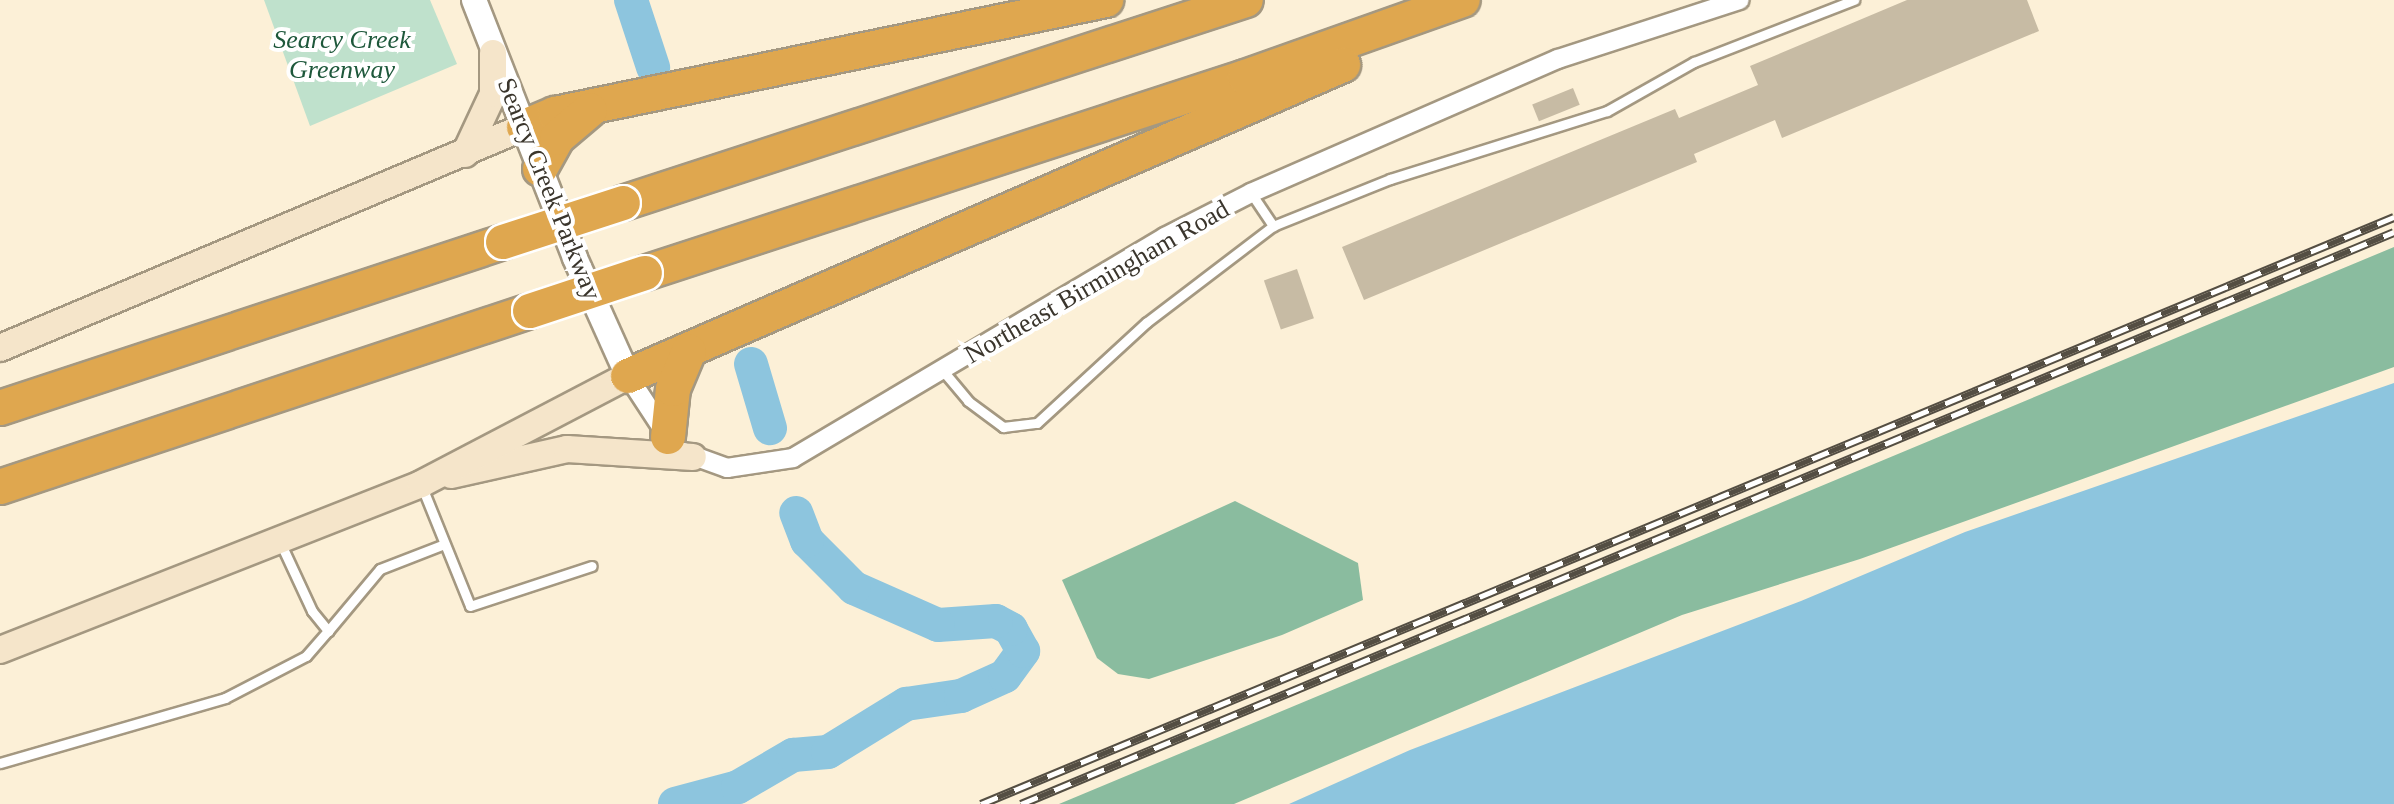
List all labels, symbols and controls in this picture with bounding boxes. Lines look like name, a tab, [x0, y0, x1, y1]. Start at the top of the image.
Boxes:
park label: Searcy Creek Greenway	[273, 24, 411, 86]
street label: Searcy Creek Parkway	[490, 73, 608, 305]
street label: Northeast Birmingham Road	[959, 193, 1235, 371]

